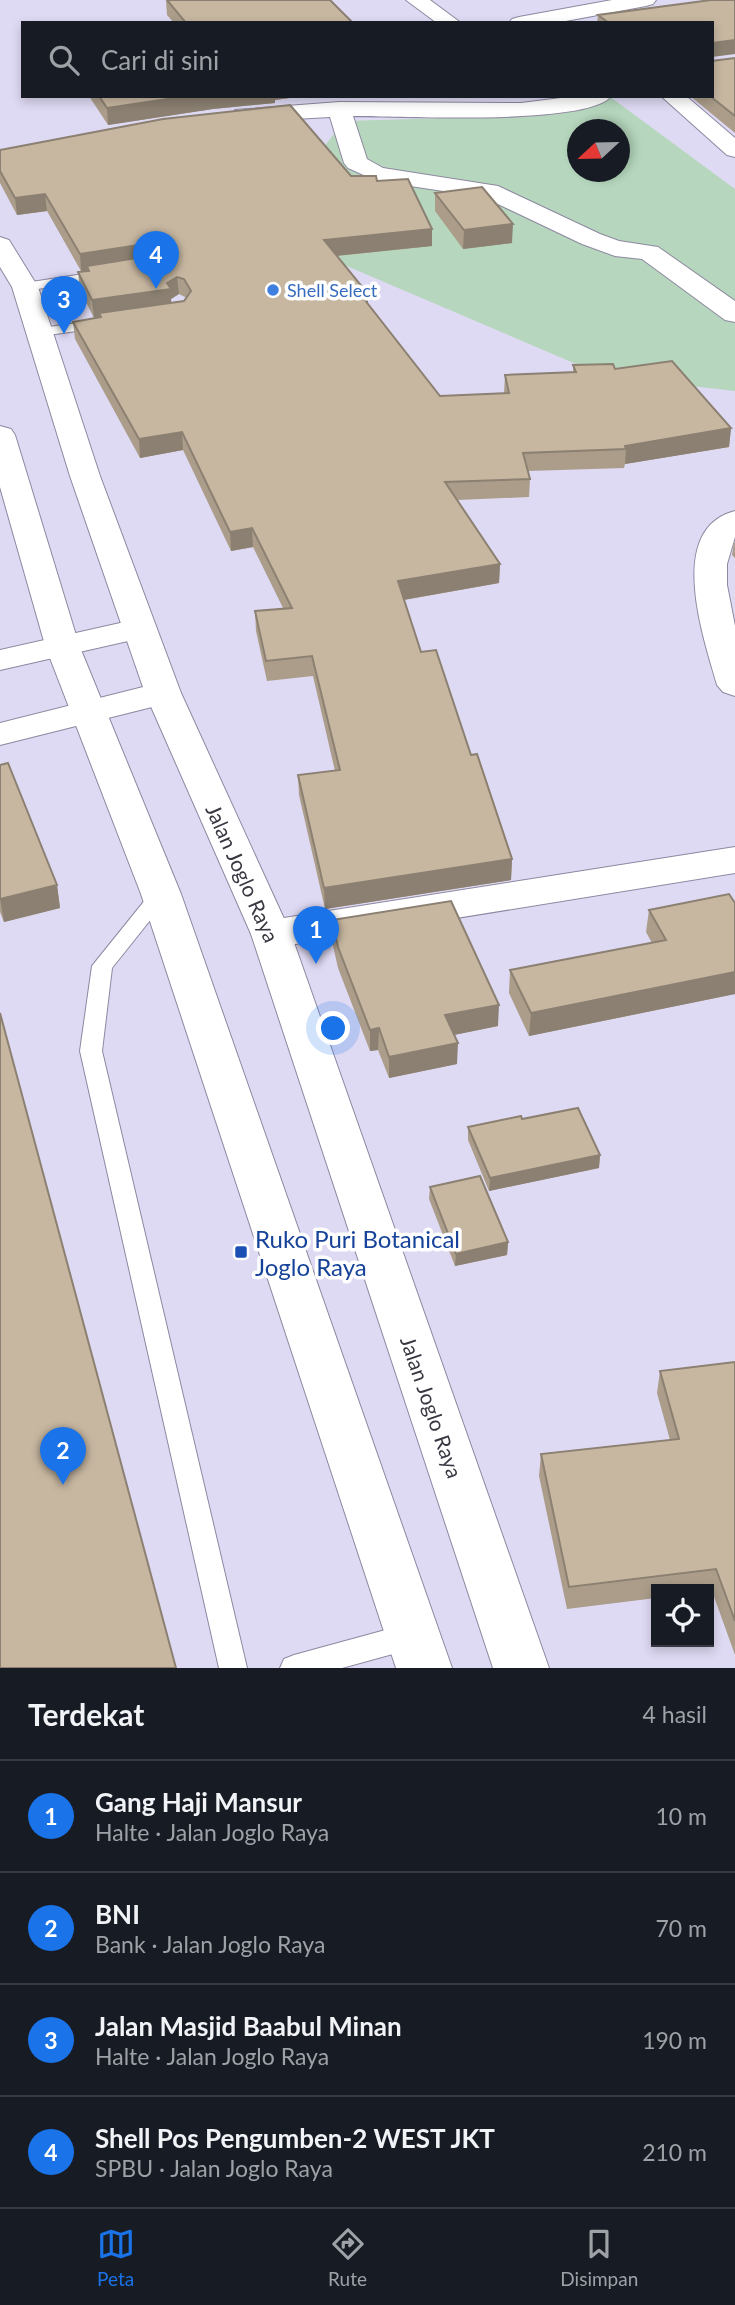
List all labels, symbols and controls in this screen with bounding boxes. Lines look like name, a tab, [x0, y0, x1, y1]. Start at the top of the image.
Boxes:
search box	[21, 21, 714, 98]
icon: search	[45, 41, 83, 79]
text: Cari di sini	[101, 44, 219, 76]
north arrow	[567, 119, 630, 182]
pin: 4	[133, 231, 179, 289]
pin: 3	[41, 276, 87, 334]
place label: Shell Select	[287, 279, 378, 301]
marker: Shell Select	[265, 282, 281, 298]
street label: Jalan Joglo Raya	[201, 800, 285, 946]
pin: 1	[293, 906, 339, 964]
your location	[316, 1011, 350, 1045]
place label: Ruko Puri Botanical Joglo Raya	[255, 1224, 460, 1281]
marker: Ruko Puri Botanical Joglo Raya	[233, 1244, 249, 1260]
street label: Jalan Joglo Raya	[396, 1333, 468, 1481]
pin: 2	[40, 1427, 86, 1485]
map controls	[651, 1584, 714, 1647]
button: locate	[651, 1584, 714, 1647]
text: Terdekat	[28, 1696, 144, 1732]
text: 4 hasil	[643, 1700, 707, 1728]
text: Gang Haji Mansur	[95, 1786, 302, 1818]
text: 1	[44, 1802, 58, 1830]
text: 10 m	[656, 1802, 707, 1830]
text: Halte · Jalan Joglo Raya	[95, 1818, 329, 1846]
text: BNI	[95, 1898, 140, 1930]
text: 2	[44, 1914, 58, 1942]
text: 70 m	[656, 1914, 707, 1942]
text: Bank · Jalan Joglo Raya	[95, 1930, 325, 1958]
text: Jalan Masjid Baabul Minan	[95, 2010, 402, 2042]
text: 3	[44, 2026, 58, 2054]
text: 190 m	[642, 2026, 707, 2054]
text: Halte · Jalan Joglo Raya	[95, 2042, 329, 2070]
text: Shell Pos Pengumben-2 WEST JKT	[95, 2122, 495, 2154]
text: 4	[44, 2138, 58, 2166]
text: 210 m	[642, 2138, 707, 2166]
text: SPBU · Jalan Joglo Raya	[95, 2154, 333, 2182]
tab: Peta	[97, 2225, 135, 2290]
tab: Rute	[328, 2225, 367, 2290]
tab: Disimpan	[560, 2225, 638, 2290]

